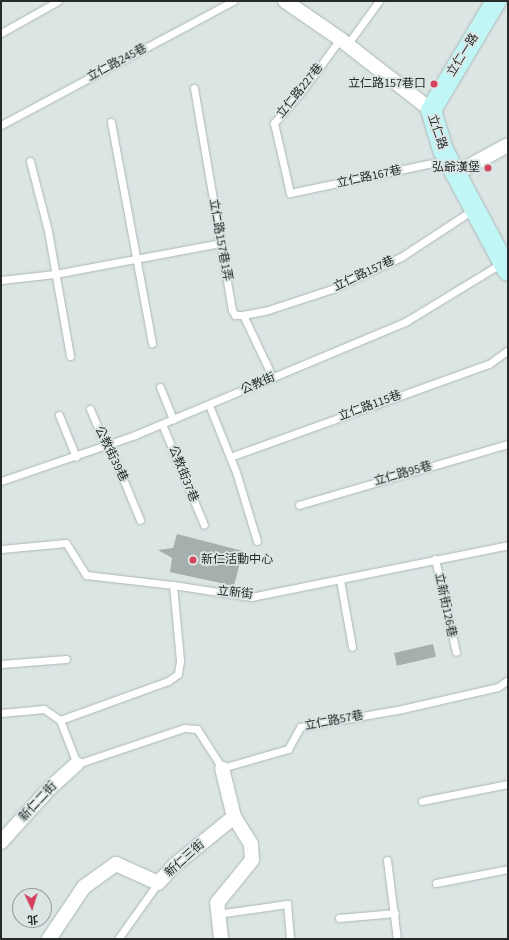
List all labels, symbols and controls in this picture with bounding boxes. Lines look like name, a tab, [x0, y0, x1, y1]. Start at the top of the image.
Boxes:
street label: 立仁一路	[444, 31, 482, 79]
street label: 立仁路245巷	[85, 41, 149, 85]
street label: 立仁路227巷	[274, 61, 326, 121]
place label: 立仁路157巷口	[348, 77, 426, 91]
marker: 立仁路157巷口	[429, 79, 439, 89]
street label: 立仁路	[424, 113, 450, 151]
place label: 弘爺漢堡	[432, 161, 480, 175]
street label: 立仁路167巷	[335, 163, 403, 191]
marker: 弘爺漢堡	[483, 163, 493, 173]
street label: 立仁路157巷1弄	[206, 197, 234, 283]
street label: 立仁路157巷	[331, 254, 397, 294]
street label: 公教街	[239, 370, 277, 398]
street label: 立仁路115巷	[337, 388, 403, 424]
street label: 公教街39巷	[91, 424, 131, 484]
street label: 公教街37巷	[165, 444, 201, 504]
street label: 立仁路95巷	[372, 459, 434, 489]
place label: 新仁活動中心	[201, 553, 273, 567]
marker: 新仁活動中心	[188, 555, 198, 565]
street label: 立新街126巷	[431, 571, 459, 639]
street label: 立新街	[216, 584, 254, 602]
street label: 立仁路57巷	[303, 708, 365, 734]
street label: 新仁二街	[16, 780, 60, 824]
street label: 新仁三街	[162, 838, 208, 880]
north arrow	[12, 888, 52, 928]
text: 北	[27, 912, 39, 927]

